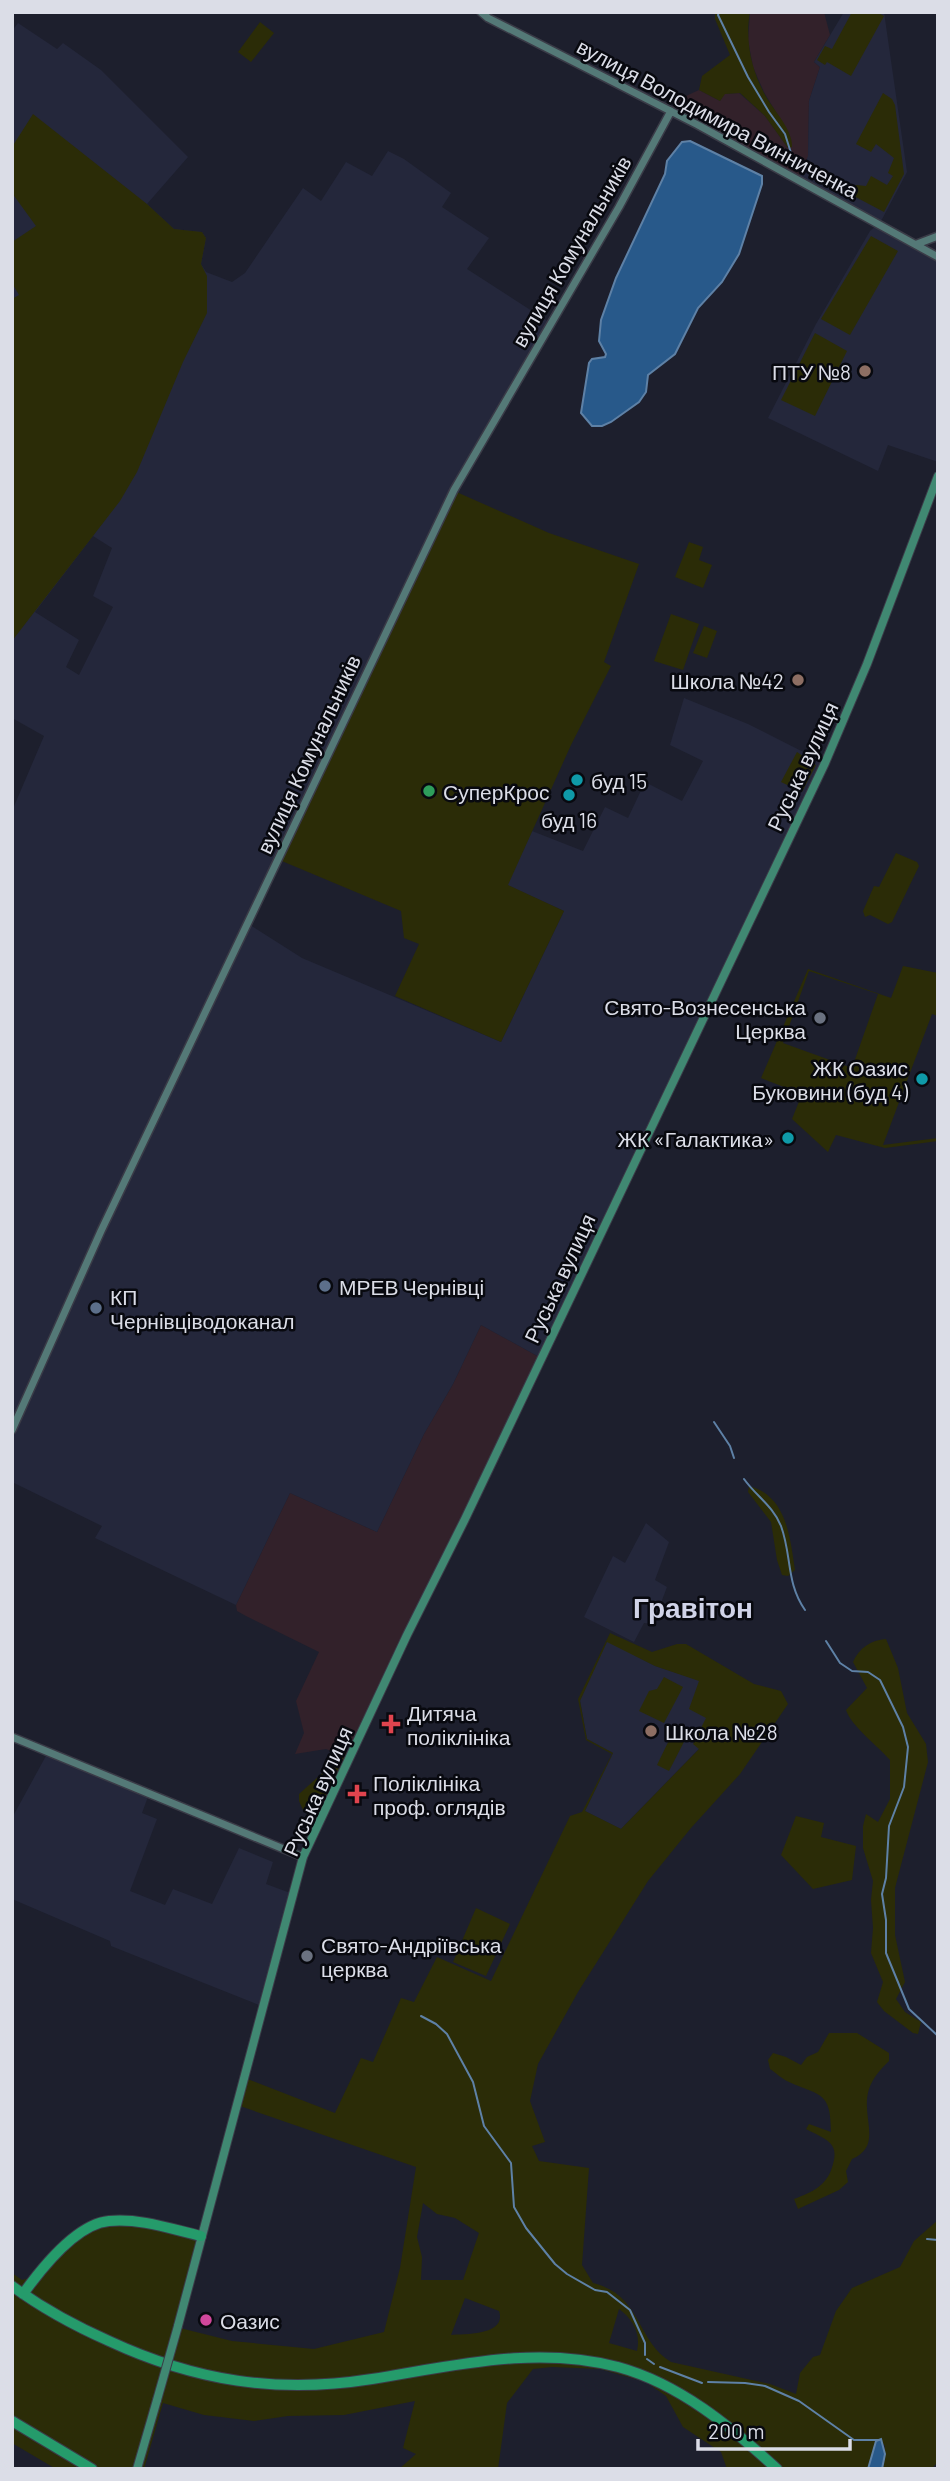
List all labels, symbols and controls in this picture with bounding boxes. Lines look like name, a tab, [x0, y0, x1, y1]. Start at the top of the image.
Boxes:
street label: вулиця Володимира Винниченка	[573, 33, 863, 203]
street label: вулиця Комунальників	[506, 151, 636, 351]
place label: ПТУ №8	[772, 359, 851, 384]
marker: ПТУ №8	[857, 363, 873, 379]
street label: вулиця Комунальників	[251, 651, 365, 857]
place label: Школа №42	[671, 668, 784, 693]
marker: Школа №42	[790, 672, 806, 688]
street label: Руська вулиця	[761, 698, 843, 834]
place label: буд 15	[591, 768, 647, 793]
marker: буд 15	[569, 772, 585, 788]
place label: СуперКрос	[443, 779, 550, 804]
marker: СуперКрос	[421, 783, 437, 799]
marker: буд 16	[561, 787, 577, 803]
place label: буд 16	[541, 807, 597, 832]
place label: Свято-Вознесенська Церква	[604, 994, 806, 1043]
marker: Свято-Вознесенська Церква	[812, 1010, 828, 1026]
place label: ЖК Оазис Буковини (буд 4)	[752, 1055, 909, 1104]
marker: ЖК Оазис Буковини (буд 4)	[914, 1071, 930, 1087]
place label: ЖК «Галактика»	[618, 1126, 774, 1151]
marker: ЖК «Галактика»	[780, 1130, 796, 1146]
street label: Руська вулиця	[518, 1210, 600, 1346]
place label: МРЕВ Чернівці	[339, 1274, 484, 1299]
marker: МРЕВ Чернівці	[317, 1278, 333, 1294]
place label: КП Чернівціводоканал	[110, 1284, 294, 1333]
marker: КП Чернівціводоканал	[88, 1300, 104, 1316]
district label: Гравітон	[633, 1590, 753, 1624]
place label: Дитяча поліклініка	[407, 1700, 511, 1749]
marker: Дитяча поліклініка	[381, 1714, 401, 1734]
place label: Школа №28	[665, 1719, 778, 1744]
street label: Руська вулиця	[277, 1722, 357, 1860]
marker: Школа №28	[643, 1723, 659, 1739]
place label: Поліклініка проф. оглядів	[373, 1770, 506, 1819]
marker: Поліклініка проф. оглядів	[347, 1784, 367, 1804]
place label: Свято-Андріївська церква	[321, 1932, 502, 1981]
marker: Свято-Андріївська церква	[299, 1948, 315, 1964]
place label: Оазис	[220, 2308, 280, 2333]
marker: Оазис	[198, 2312, 214, 2328]
scale bar	[698, 2408, 850, 2452]
text: 200 m	[708, 2418, 765, 2443]

